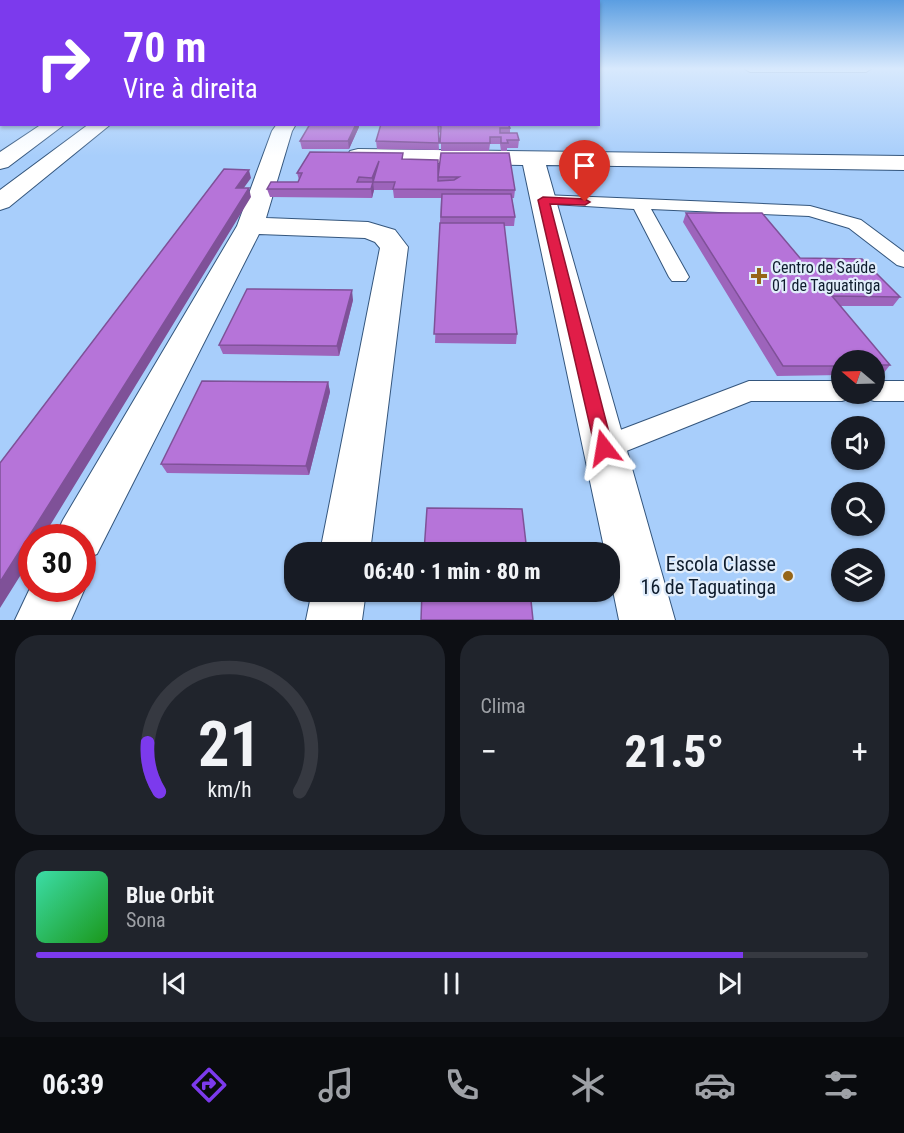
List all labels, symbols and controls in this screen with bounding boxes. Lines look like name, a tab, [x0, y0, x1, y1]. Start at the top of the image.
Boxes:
text: 70 m	[123, 23, 206, 72]
icon: right	[24, 24, 102, 102]
text: Vire à direita	[123, 73, 258, 105]
pin	[559, 140, 610, 202]
icon: arrive	[568, 149, 601, 182]
place label: Centro de Saúde 01 de Taguatinga	[772, 258, 880, 295]
marker: Centro de Saúde 01 de Taguatinga	[750, 267, 768, 285]
north arrow	[831, 350, 885, 404]
map controls	[831, 350, 885, 602]
position arrow	[572, 416, 636, 480]
button: sound	[831, 416, 885, 470]
button: search	[831, 482, 885, 536]
speed limit sign: 30	[18, 524, 96, 602]
button: layers	[831, 548, 885, 602]
place label: Escola Classe 16 de Taguatinga	[641, 552, 776, 599]
text: 06:40 · 1 min · 80 m	[364, 559, 540, 584]
marker: Escola Classe 16 de Taguatinga	[781, 569, 795, 583]
text: Clima	[481, 694, 526, 718]
text: 21	[198, 708, 261, 781]
text: 21.5°	[624, 725, 724, 778]
text: −	[481, 732, 497, 771]
text: +	[852, 732, 868, 771]
text: km/h	[208, 777, 252, 802]
text: Blue Orbit	[126, 883, 214, 908]
text: Sona	[126, 908, 166, 932]
icon: previous	[158, 967, 191, 1000]
icon: pause	[435, 967, 468, 1000]
icon: next	[713, 967, 746, 1000]
icon: directions	[188, 1064, 230, 1106]
icon: music	[315, 1064, 357, 1106]
icon: phone	[441, 1064, 483, 1106]
icon: climate	[567, 1064, 609, 1106]
icon: car	[694, 1064, 736, 1106]
icon: filters	[820, 1064, 862, 1106]
text: 06:39	[42, 1069, 104, 1101]

